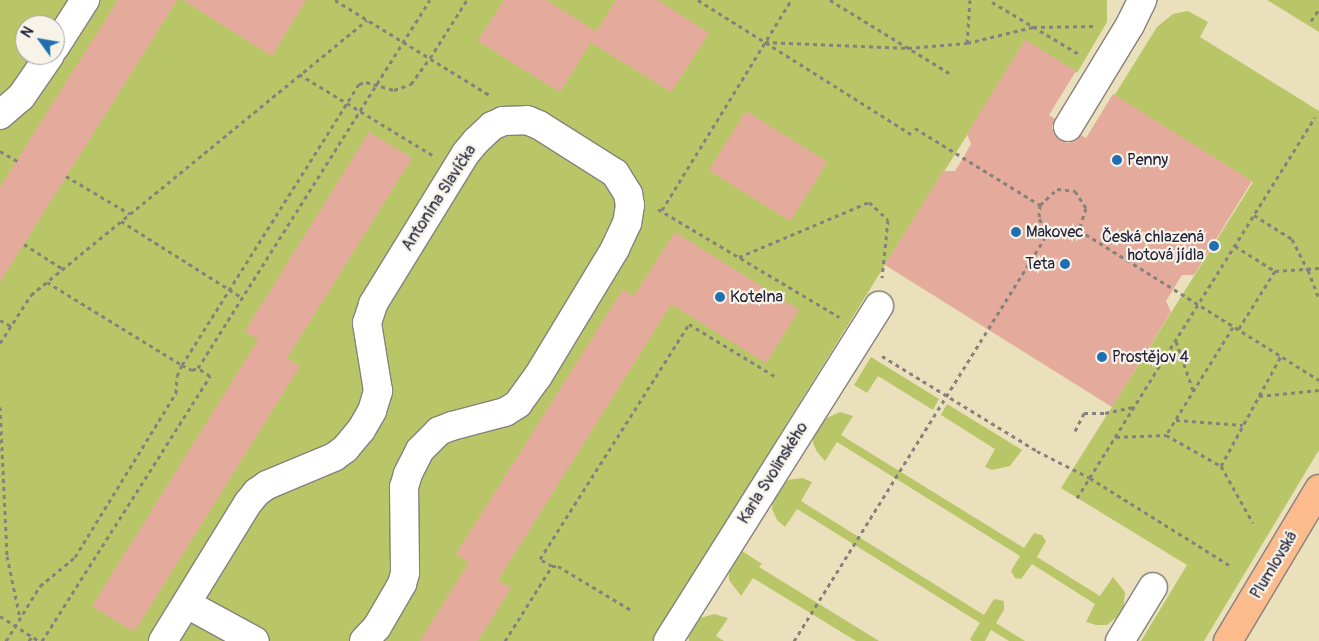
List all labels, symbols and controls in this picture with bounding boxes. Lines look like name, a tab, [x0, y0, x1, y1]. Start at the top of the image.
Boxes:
north arrow	[15, 15, 65, 65]
text: N	[18, 24, 37, 41]
street label: Antonína Slavíčka	[398, 141, 480, 255]
place label: Penny	[1127, 150, 1168, 170]
marker: Penny	[1111, 154, 1123, 166]
place label: Makovec	[1026, 222, 1083, 242]
marker: Makovec	[1010, 226, 1022, 238]
place label: Česká chlazená hotová jídla	[1102, 227, 1204, 265]
marker: Česká chlazená hotová jídla	[1208, 240, 1220, 252]
place label: Teta	[1025, 254, 1055, 274]
marker: Teta	[1059, 258, 1071, 270]
place label: Kotelna	[730, 287, 783, 307]
marker: Kotelna	[714, 291, 726, 303]
place label: Prostějov 4	[1112, 347, 1189, 367]
marker: Prostějov 4	[1096, 351, 1108, 363]
street label: Karla Svolinského	[734, 419, 812, 527]
street label: Plumlovská	[1246, 528, 1302, 602]

